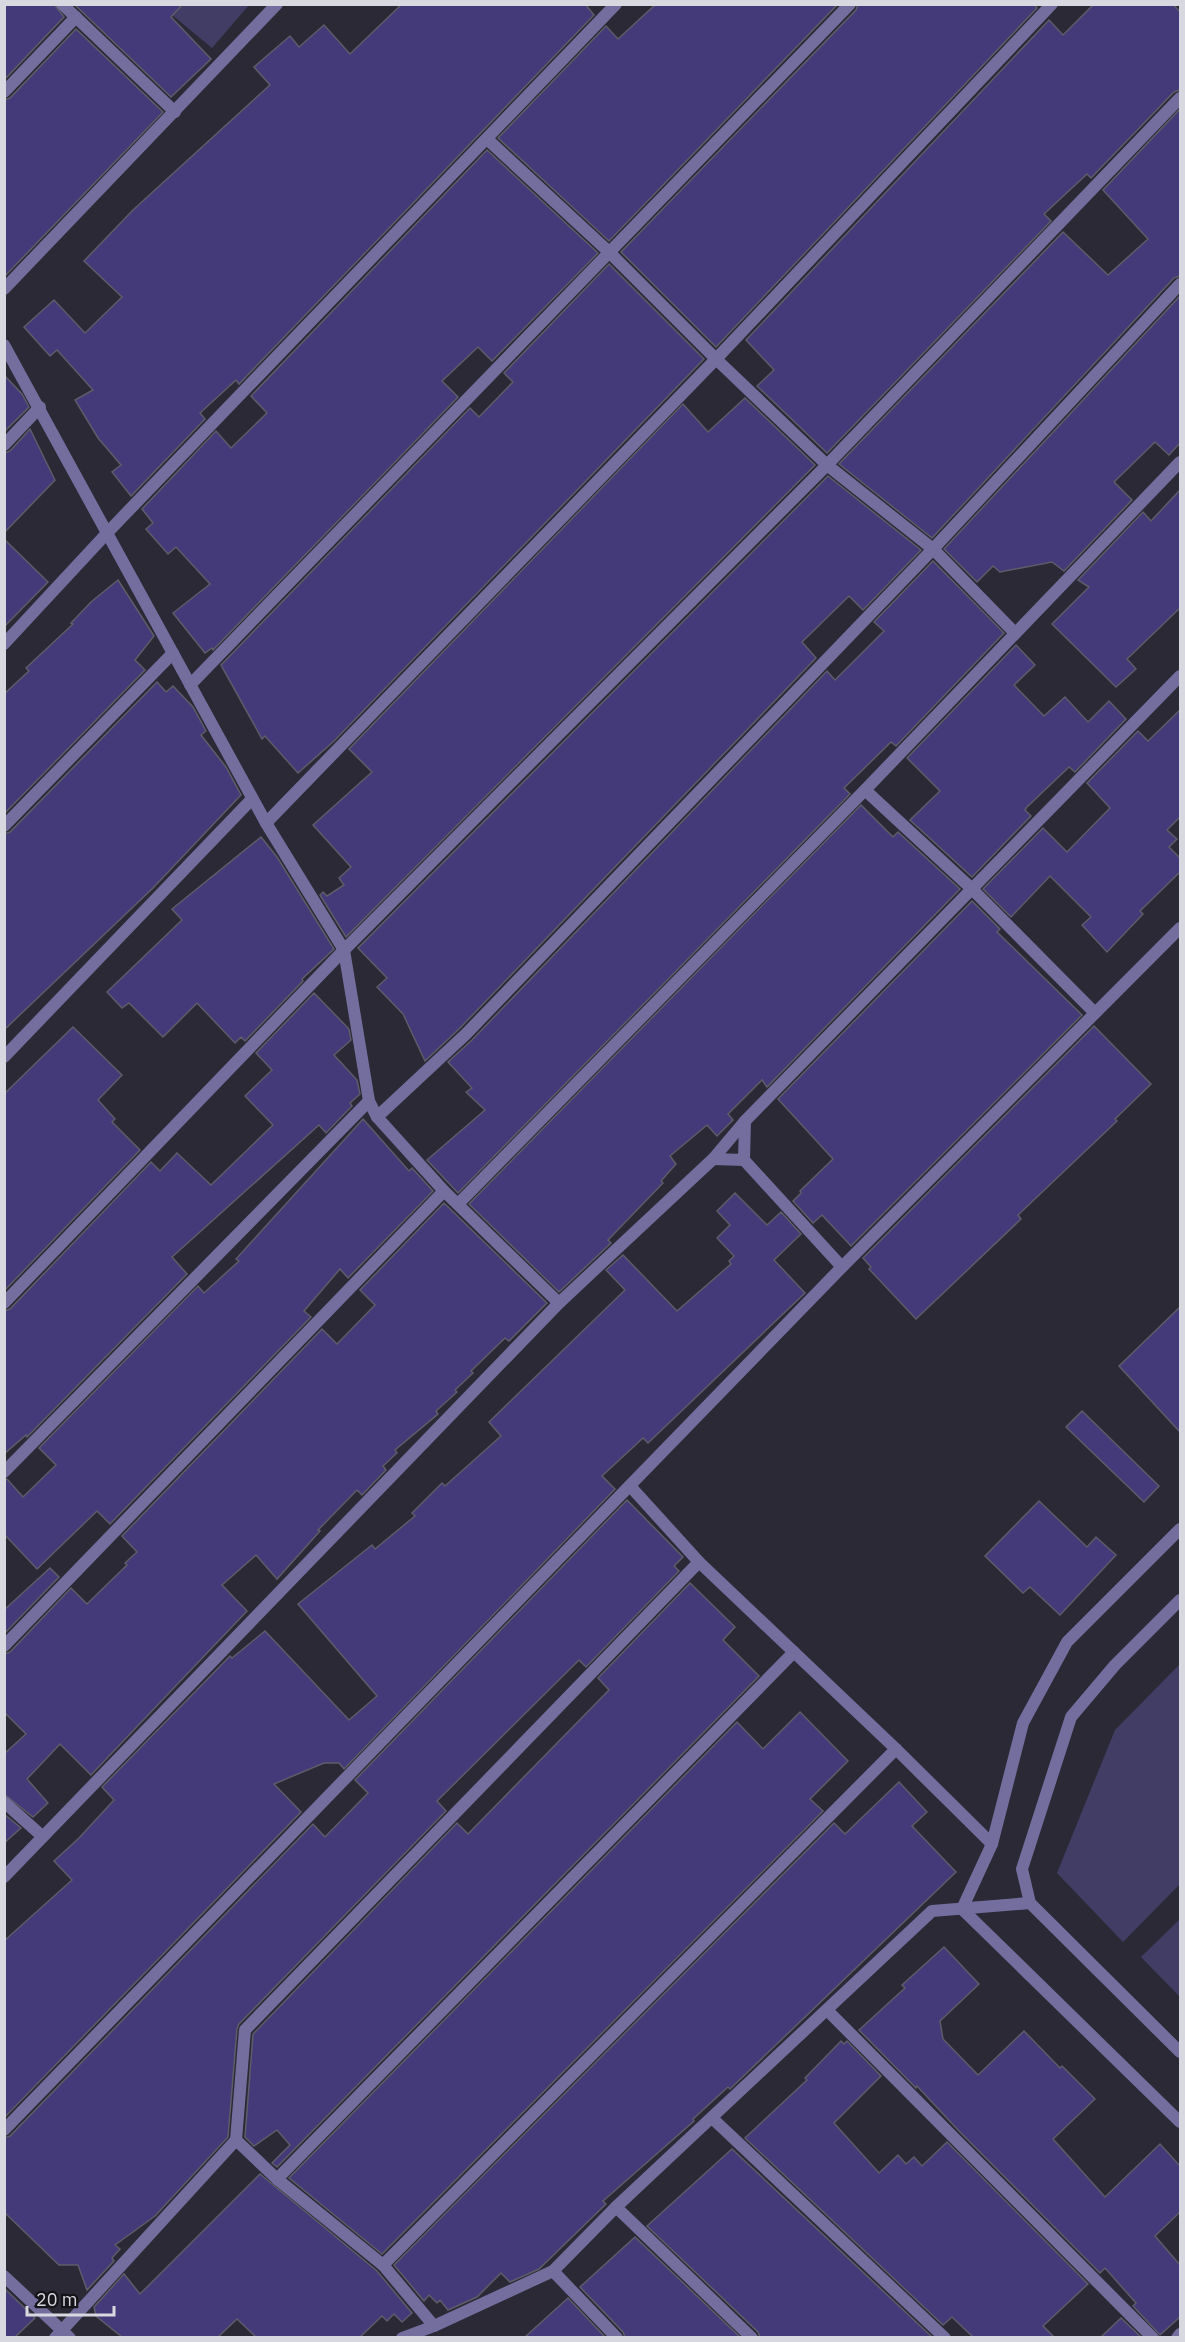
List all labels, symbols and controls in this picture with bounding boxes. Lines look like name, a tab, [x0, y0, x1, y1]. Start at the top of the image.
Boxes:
scale bar	[27, 2279, 114, 2317]
text: 20 m	[36, 2288, 78, 2311]

